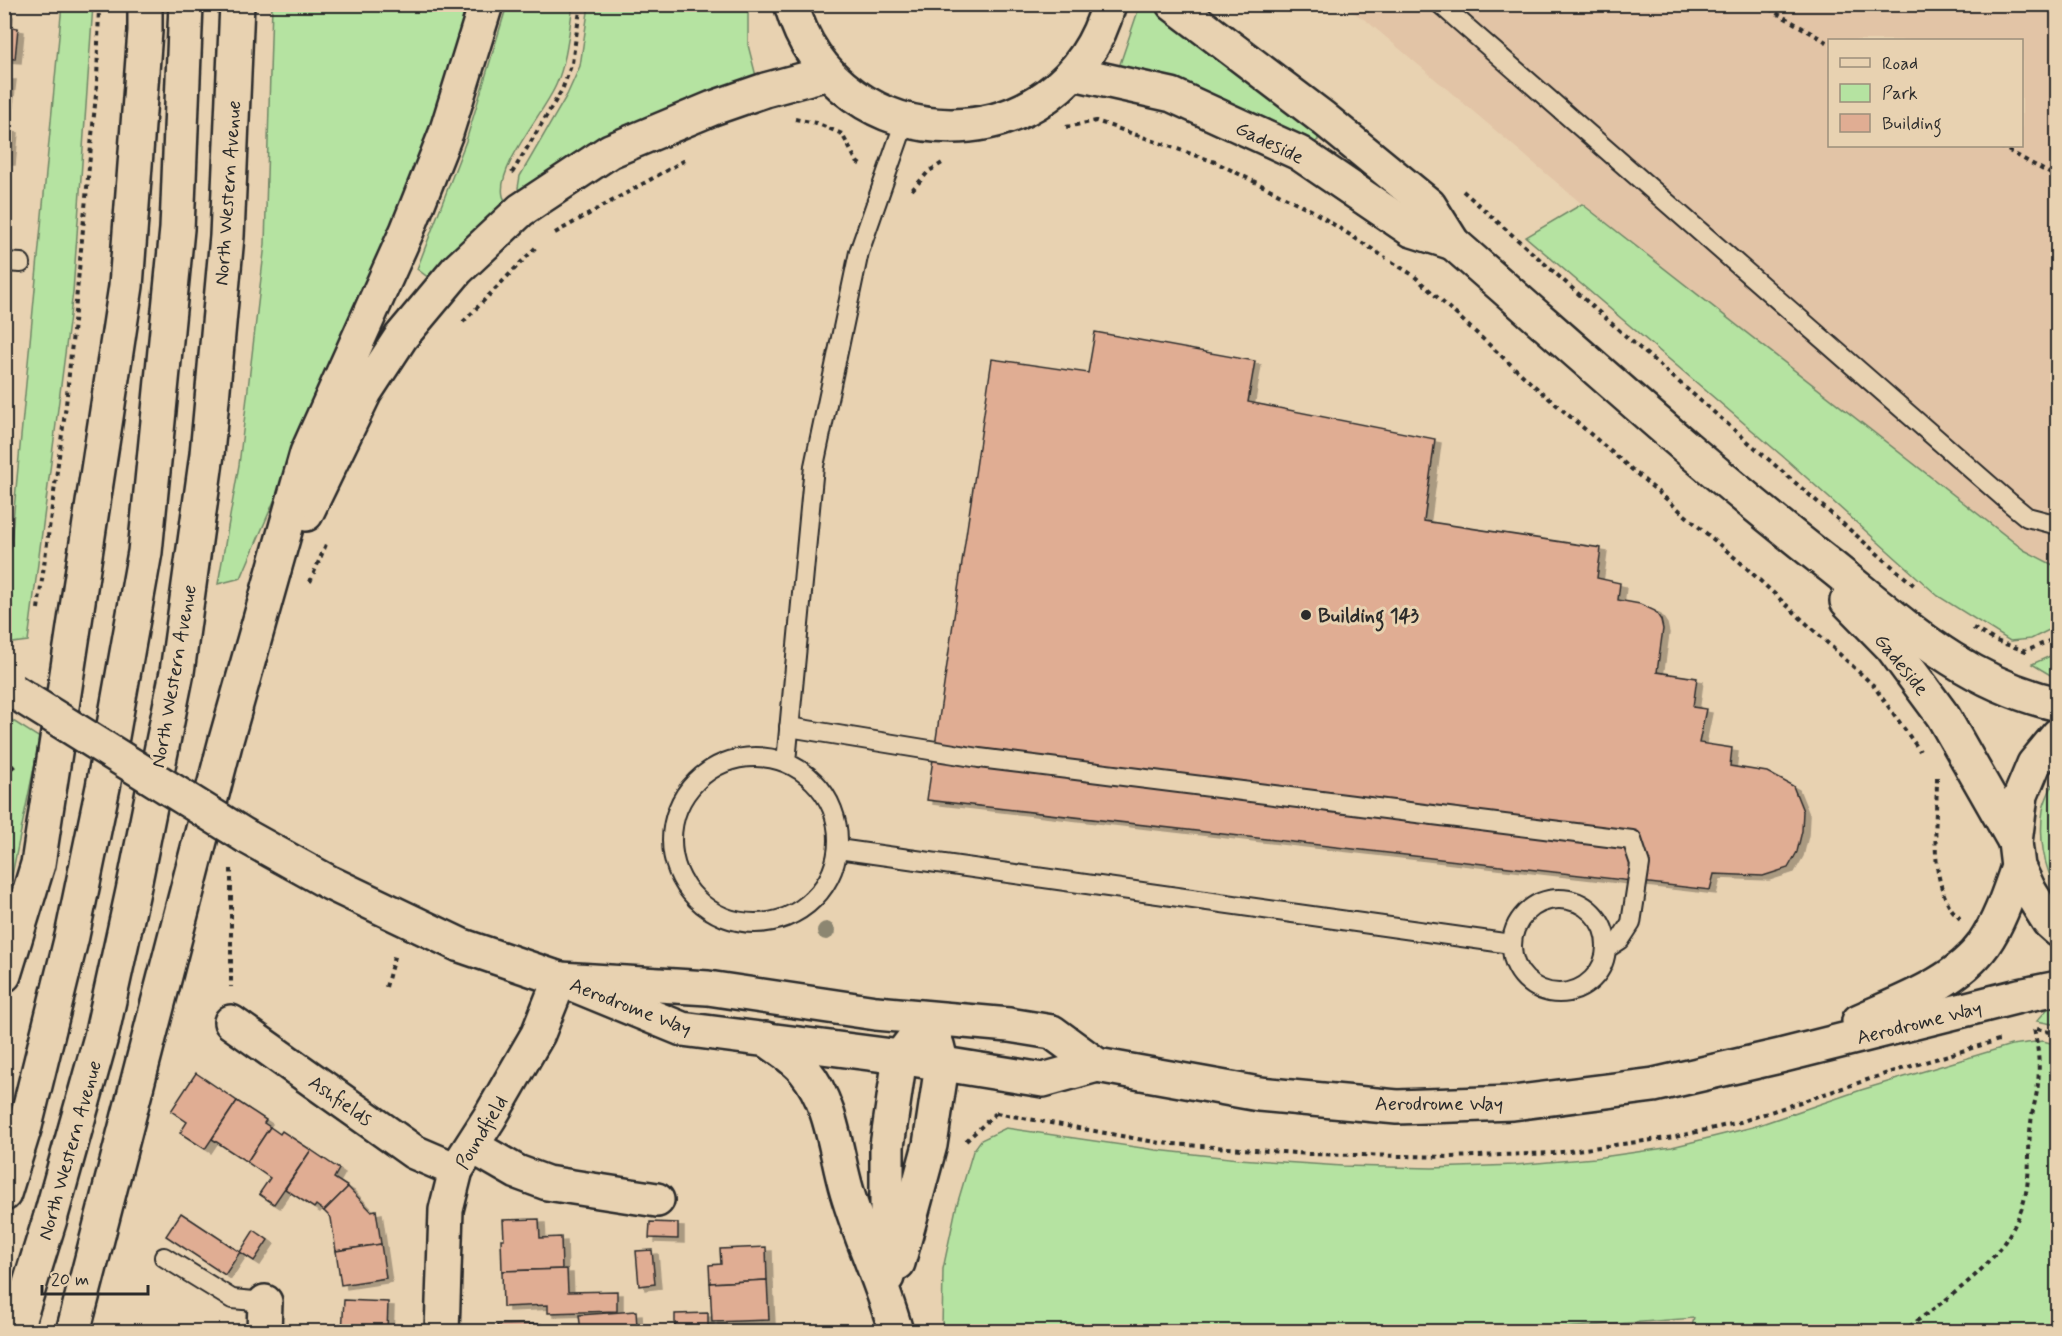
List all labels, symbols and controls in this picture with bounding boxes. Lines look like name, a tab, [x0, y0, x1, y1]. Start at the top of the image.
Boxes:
legend	[1828, 39, 2023, 147]
text: Road	[1882, 52, 1918, 76]
text: Park	[1882, 82, 1918, 106]
street label: North Western Avenue	[209, 100, 248, 287]
text: Building	[1882, 112, 1942, 138]
street label: Gadeside	[1231, 115, 1308, 172]
street label: North Western Avenue	[145, 582, 204, 770]
place label: Building 143	[1318, 603, 1420, 632]
marker: Building 143	[1299, 608, 1313, 622]
street label: Gadeside	[1867, 628, 1934, 702]
street label: Aerodrome Way	[566, 972, 695, 1043]
street label: Aerodrome Way	[1854, 995, 1985, 1052]
street label: North Western Avenue	[32, 1057, 109, 1243]
street label: Ashfields	[303, 1069, 378, 1133]
street label: Poundfield	[450, 1091, 515, 1175]
street label: Aerodrome Way	[1375, 1091, 1503, 1118]
scale bar	[42, 1258, 148, 1296]
text: 20 m	[51, 1268, 89, 1292]

